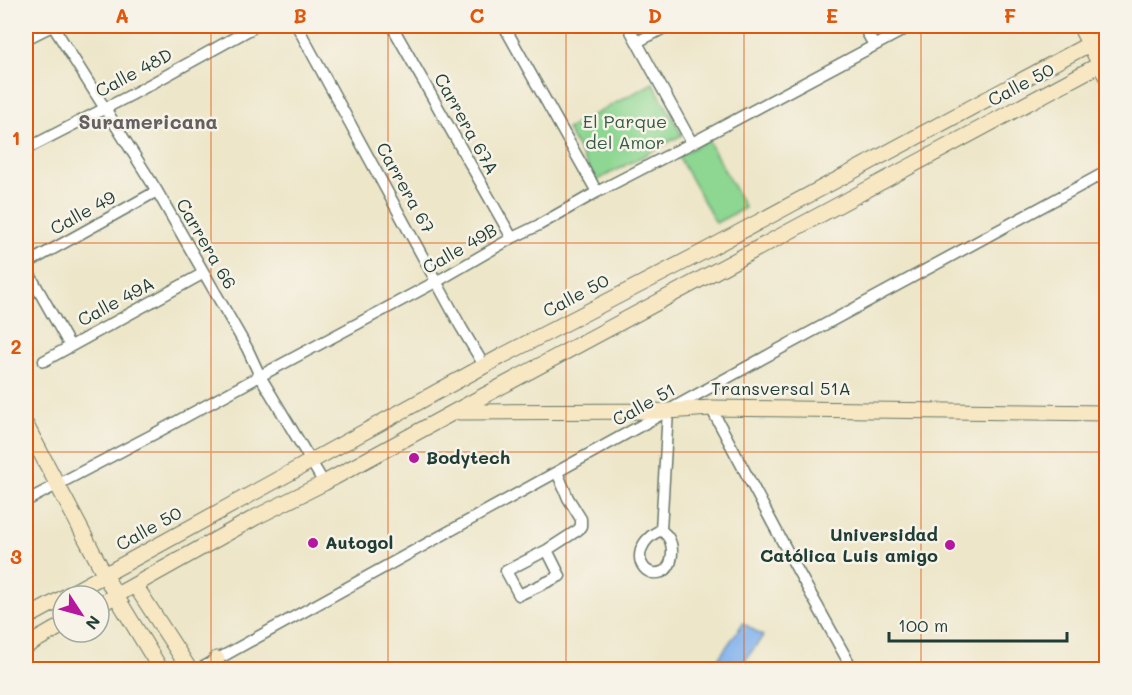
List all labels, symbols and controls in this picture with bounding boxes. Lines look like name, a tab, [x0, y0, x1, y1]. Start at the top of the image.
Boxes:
text: A	[115, 2, 129, 28]
text: B	[293, 2, 307, 28]
text: C	[470, 2, 485, 28]
text: D	[648, 2, 662, 28]
text: E	[826, 2, 838, 28]
text: F	[1004, 2, 1017, 28]
street label: Calle 48D	[91, 42, 176, 102]
street label: Calle 50	[983, 57, 1058, 112]
street label: Carrera 67A	[429, 68, 505, 179]
district label: Suramericana	[78, 108, 218, 134]
park label: El Parque del Amor	[583, 109, 667, 154]
text: 1	[12, 124, 20, 150]
street label: Carrera 67	[371, 138, 441, 237]
street label: Calle 49	[46, 184, 120, 240]
street label: Carrera 66	[171, 194, 243, 293]
street label: Calle 49B	[418, 217, 501, 279]
street label: Calle 50	[538, 268, 613, 323]
street label: Calle 49A	[73, 271, 158, 331]
text: 2	[10, 333, 22, 359]
street label: Transversal 51A	[711, 376, 851, 400]
street label: Calle 51	[608, 377, 679, 431]
place label: Bodytech	[426, 445, 510, 469]
marker: Bodytech	[407, 451, 421, 465]
street label: Calle 50	[111, 500, 186, 556]
place label: Universidad Católica Luis amigo	[760, 522, 938, 567]
place label: Autogol	[325, 530, 393, 554]
marker: Autogol	[306, 536, 320, 550]
marker: Universidad Católica Luis amigo	[943, 538, 957, 552]
text: 3	[10, 543, 22, 569]
north arrow	[51, 584, 111, 644]
scale bar	[889, 605, 1068, 643]
text: N	[81, 612, 106, 634]
text: 100 m	[898, 613, 948, 637]

